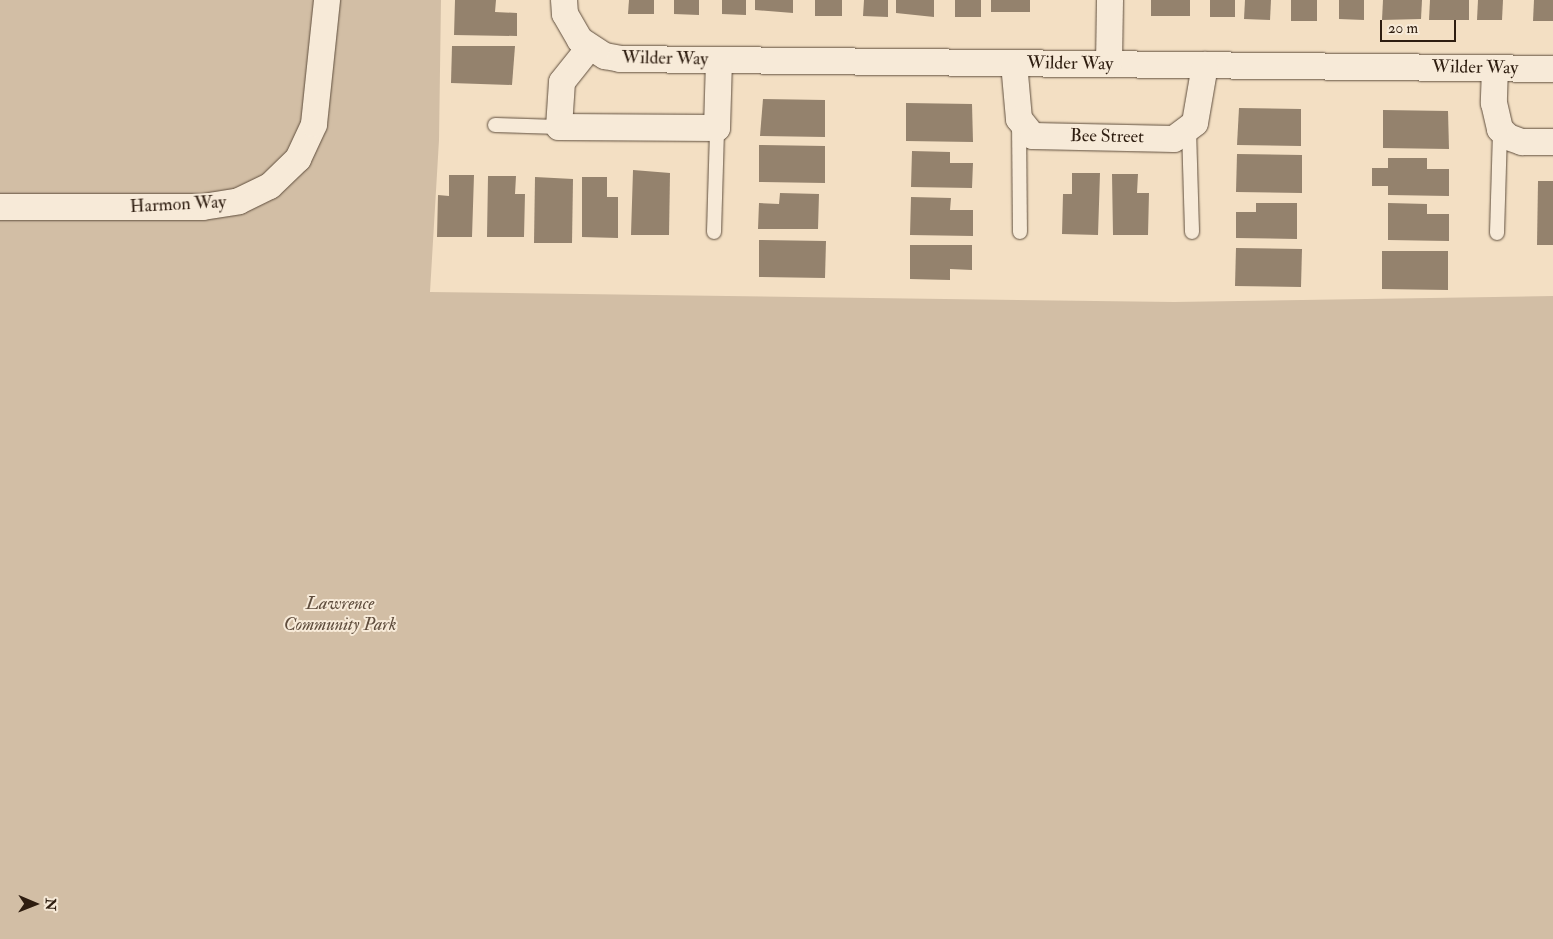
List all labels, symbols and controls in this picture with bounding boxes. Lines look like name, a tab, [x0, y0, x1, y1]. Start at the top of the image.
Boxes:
scale bar	[1383, 10, 1459, 42]
text: 20 m	[1388, 19, 1418, 38]
street label: Wilder Way	[622, 47, 708, 71]
street label: Wilder Way	[1027, 52, 1113, 76]
street label: Wilder Way	[1432, 56, 1518, 80]
street label: Bee Street	[1070, 126, 1144, 148]
street label: Harmon Way	[129, 192, 227, 218]
park label: Lawrence Community Park	[284, 594, 396, 636]
north arrow	[10, 879, 60, 929]
text: N	[42, 898, 59, 911]

